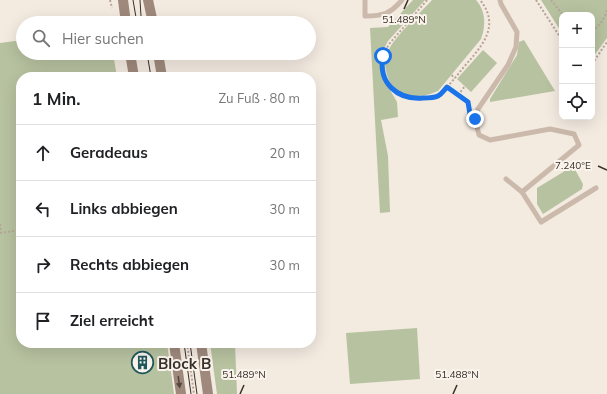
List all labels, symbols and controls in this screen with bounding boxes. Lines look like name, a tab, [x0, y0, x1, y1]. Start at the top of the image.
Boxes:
map controls	[559, 12, 595, 120]
button: +	[559, 12, 595, 48]
text: 51.489°N	[382, 13, 426, 26]
search box	[16, 16, 316, 60]
icon: search	[30, 27, 52, 49]
text: Hier suchen	[62, 29, 144, 48]
route start	[374, 47, 392, 65]
button: −	[559, 48, 595, 84]
button: locate	[559, 84, 595, 120]
text: 1 Min.	[32, 88, 81, 109]
text: Zu Fuß · 80 m	[218, 90, 300, 106]
route end	[466, 110, 484, 128]
icon: ahead	[32, 142, 54, 164]
text: Geradeaus	[70, 143, 148, 162]
text: 20 m	[270, 145, 300, 161]
text: 7.240°E	[555, 159, 591, 172]
icon: left	[32, 198, 54, 220]
text: Links abbiegen	[70, 199, 178, 218]
text: 30 m	[270, 201, 300, 217]
icon: right	[32, 254, 54, 276]
text: Rechts abbiegen	[70, 255, 189, 274]
text: 30 m	[270, 257, 300, 273]
icon: arrive	[32, 310, 54, 332]
text: Ziel erreicht	[70, 311, 154, 330]
building icon: Block B	[129, 350, 155, 376]
place label: Block B	[158, 354, 211, 373]
text: 51.489°N	[222, 368, 266, 381]
text: 51.488°N	[435, 368, 479, 381]
one-way arrow	[176, 376, 182, 388]

